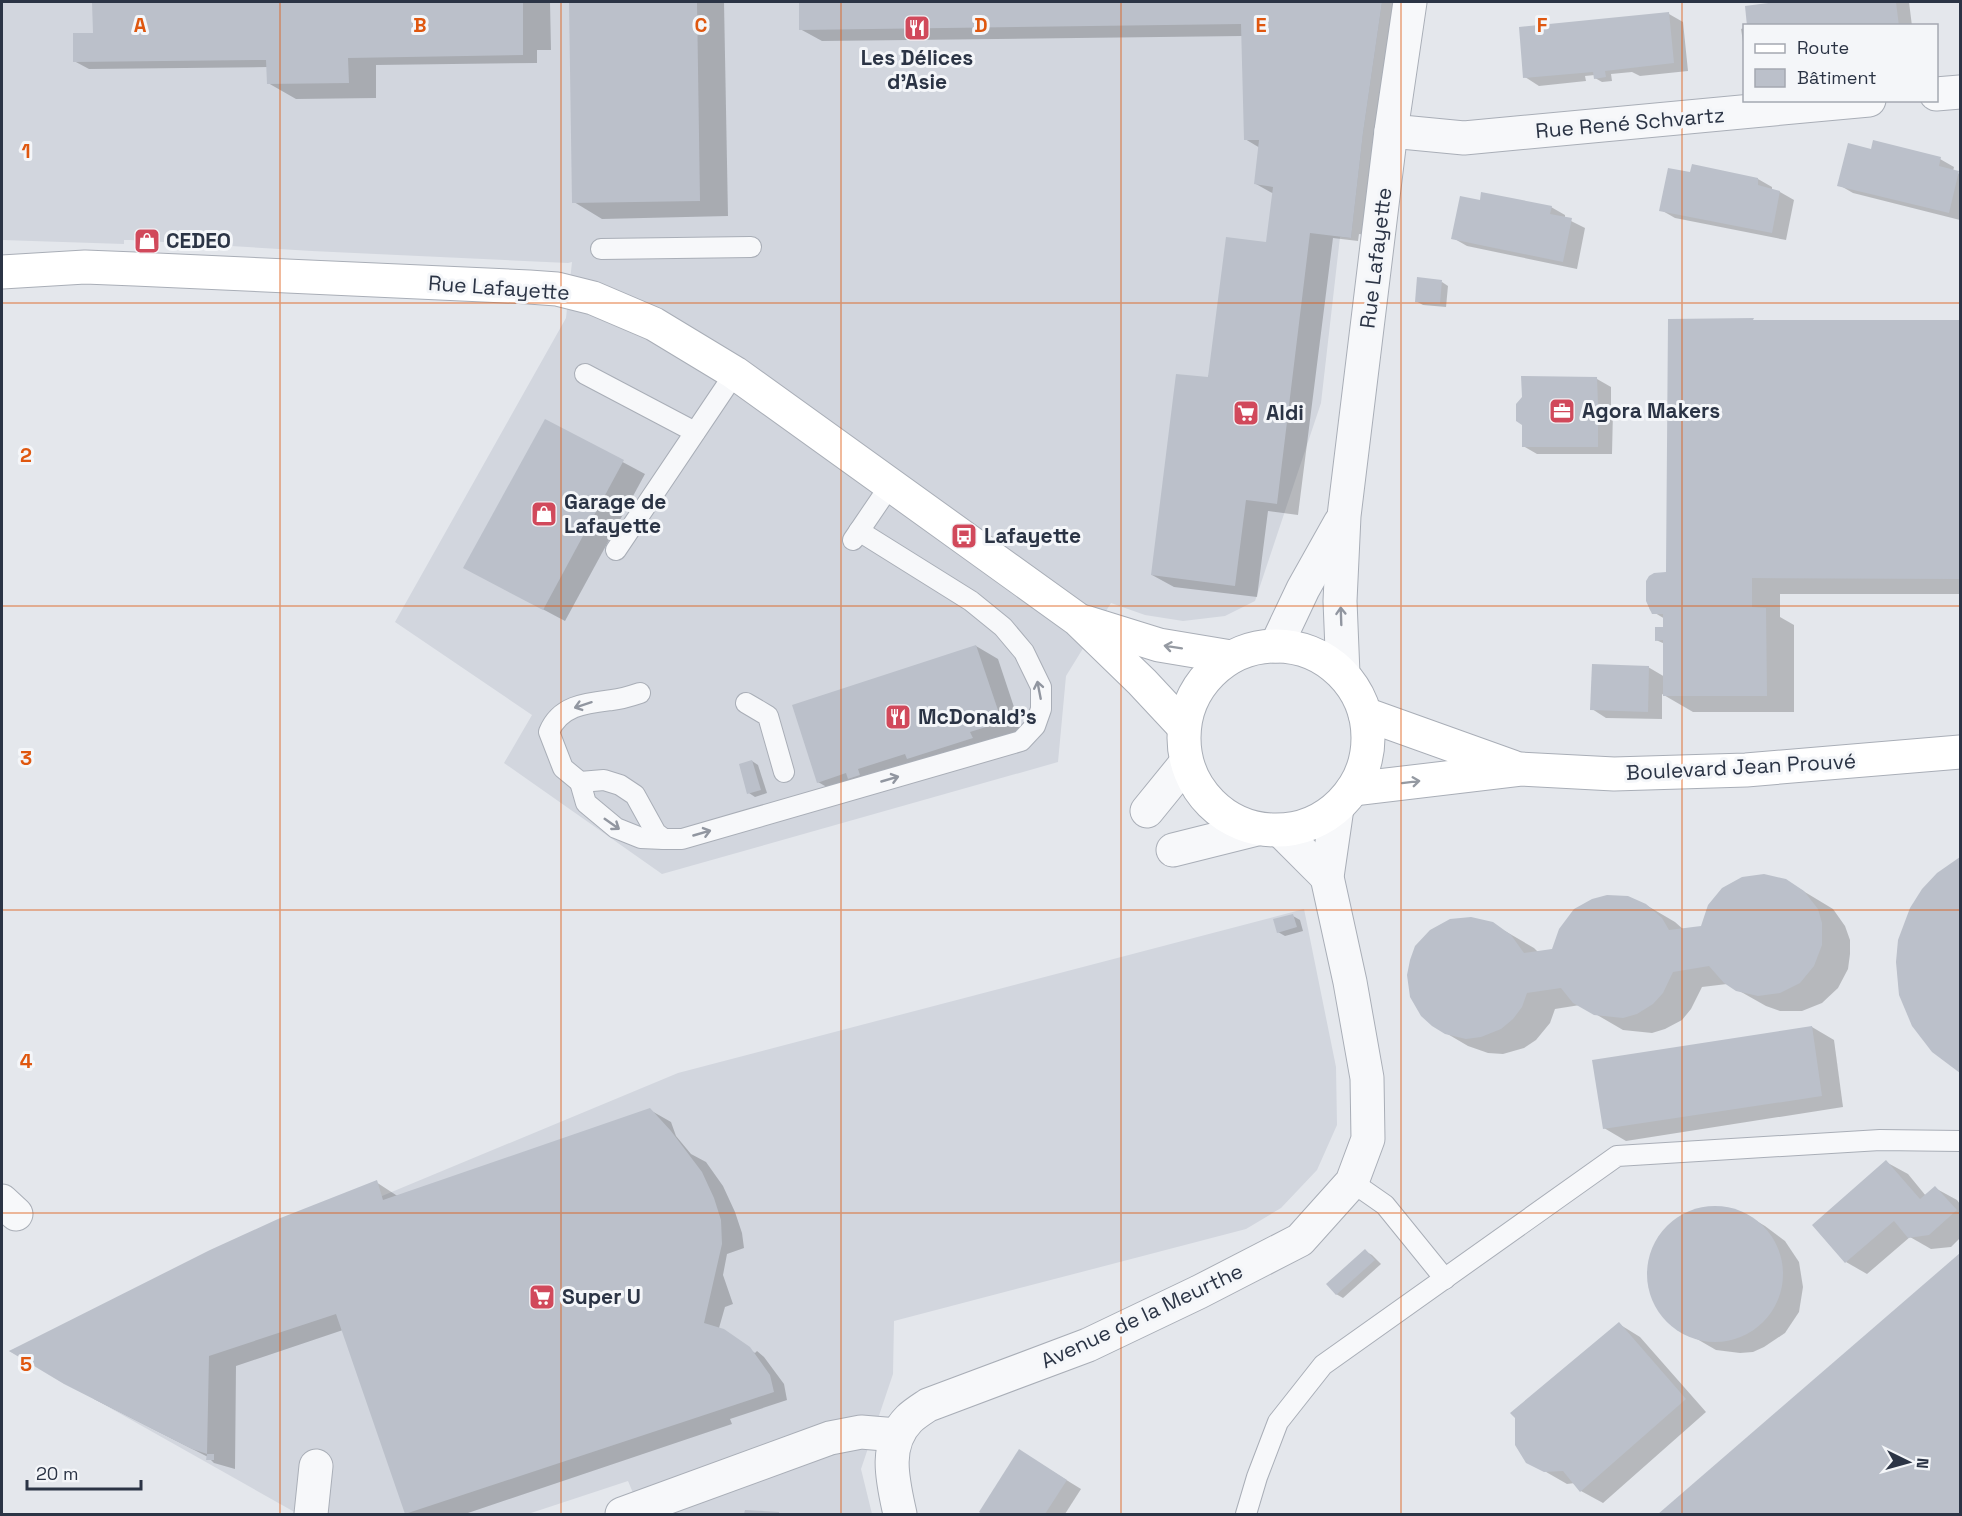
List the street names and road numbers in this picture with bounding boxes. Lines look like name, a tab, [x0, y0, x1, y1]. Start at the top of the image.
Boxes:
street label: Rue René Schvartz	[1534, 101, 1726, 144]
street label: Rue Lafayette	[1353, 186, 1398, 330]
street label: Rue Lafayette	[427, 269, 571, 306]
street label: Boulevard Jean Prouvé	[1625, 747, 1857, 786]
street label: Avenue de la Meurthe	[1036, 1257, 1247, 1374]

